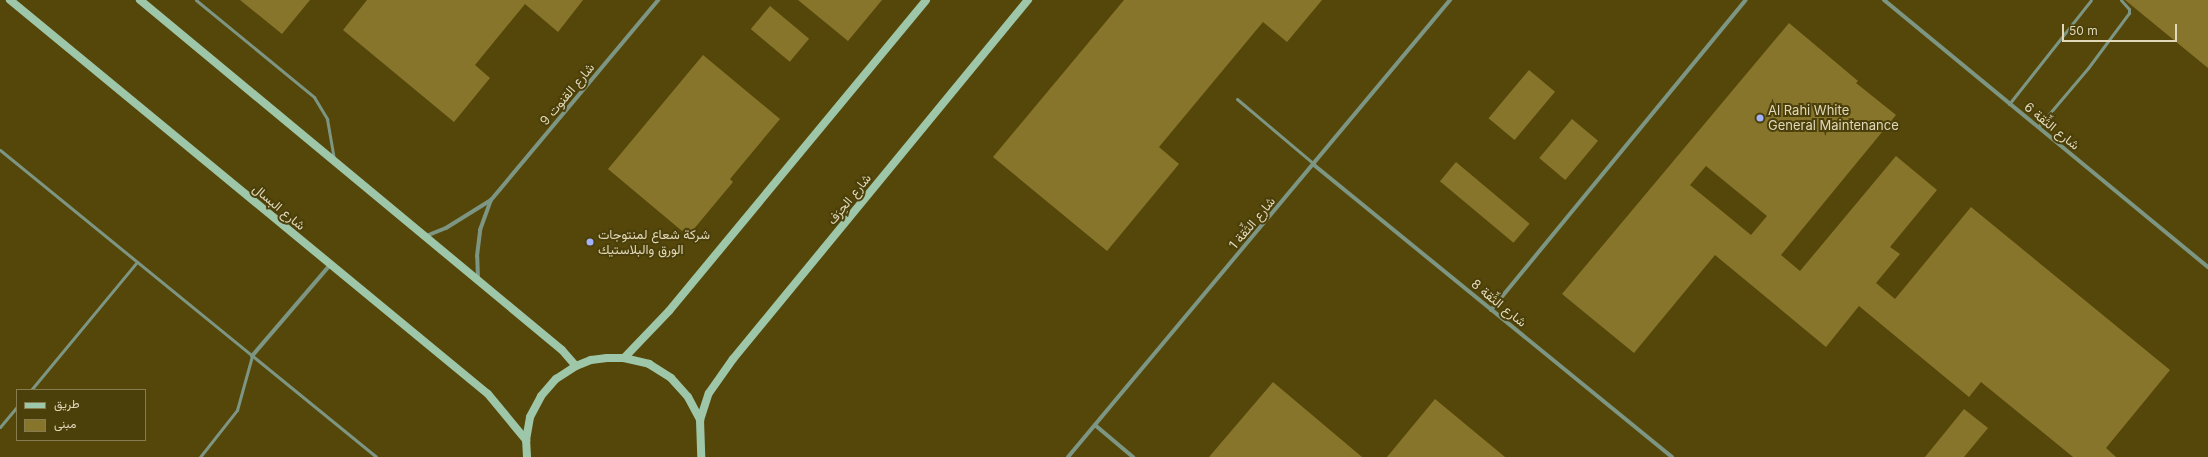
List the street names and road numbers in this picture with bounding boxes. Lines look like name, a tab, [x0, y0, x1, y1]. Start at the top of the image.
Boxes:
street label: شارع القنوت 9	[537, 60, 597, 128]
street label: شارع الثِّقة 6	[2021, 99, 2083, 153]
street label: شارع الحِرَف	[824, 170, 874, 228]
street label: شارع البسال	[250, 181, 308, 233]
street label: شارع الثِّقة 1	[1226, 194, 1278, 252]
street label: شارع الثِّقة 8	[1468, 276, 1530, 330]

